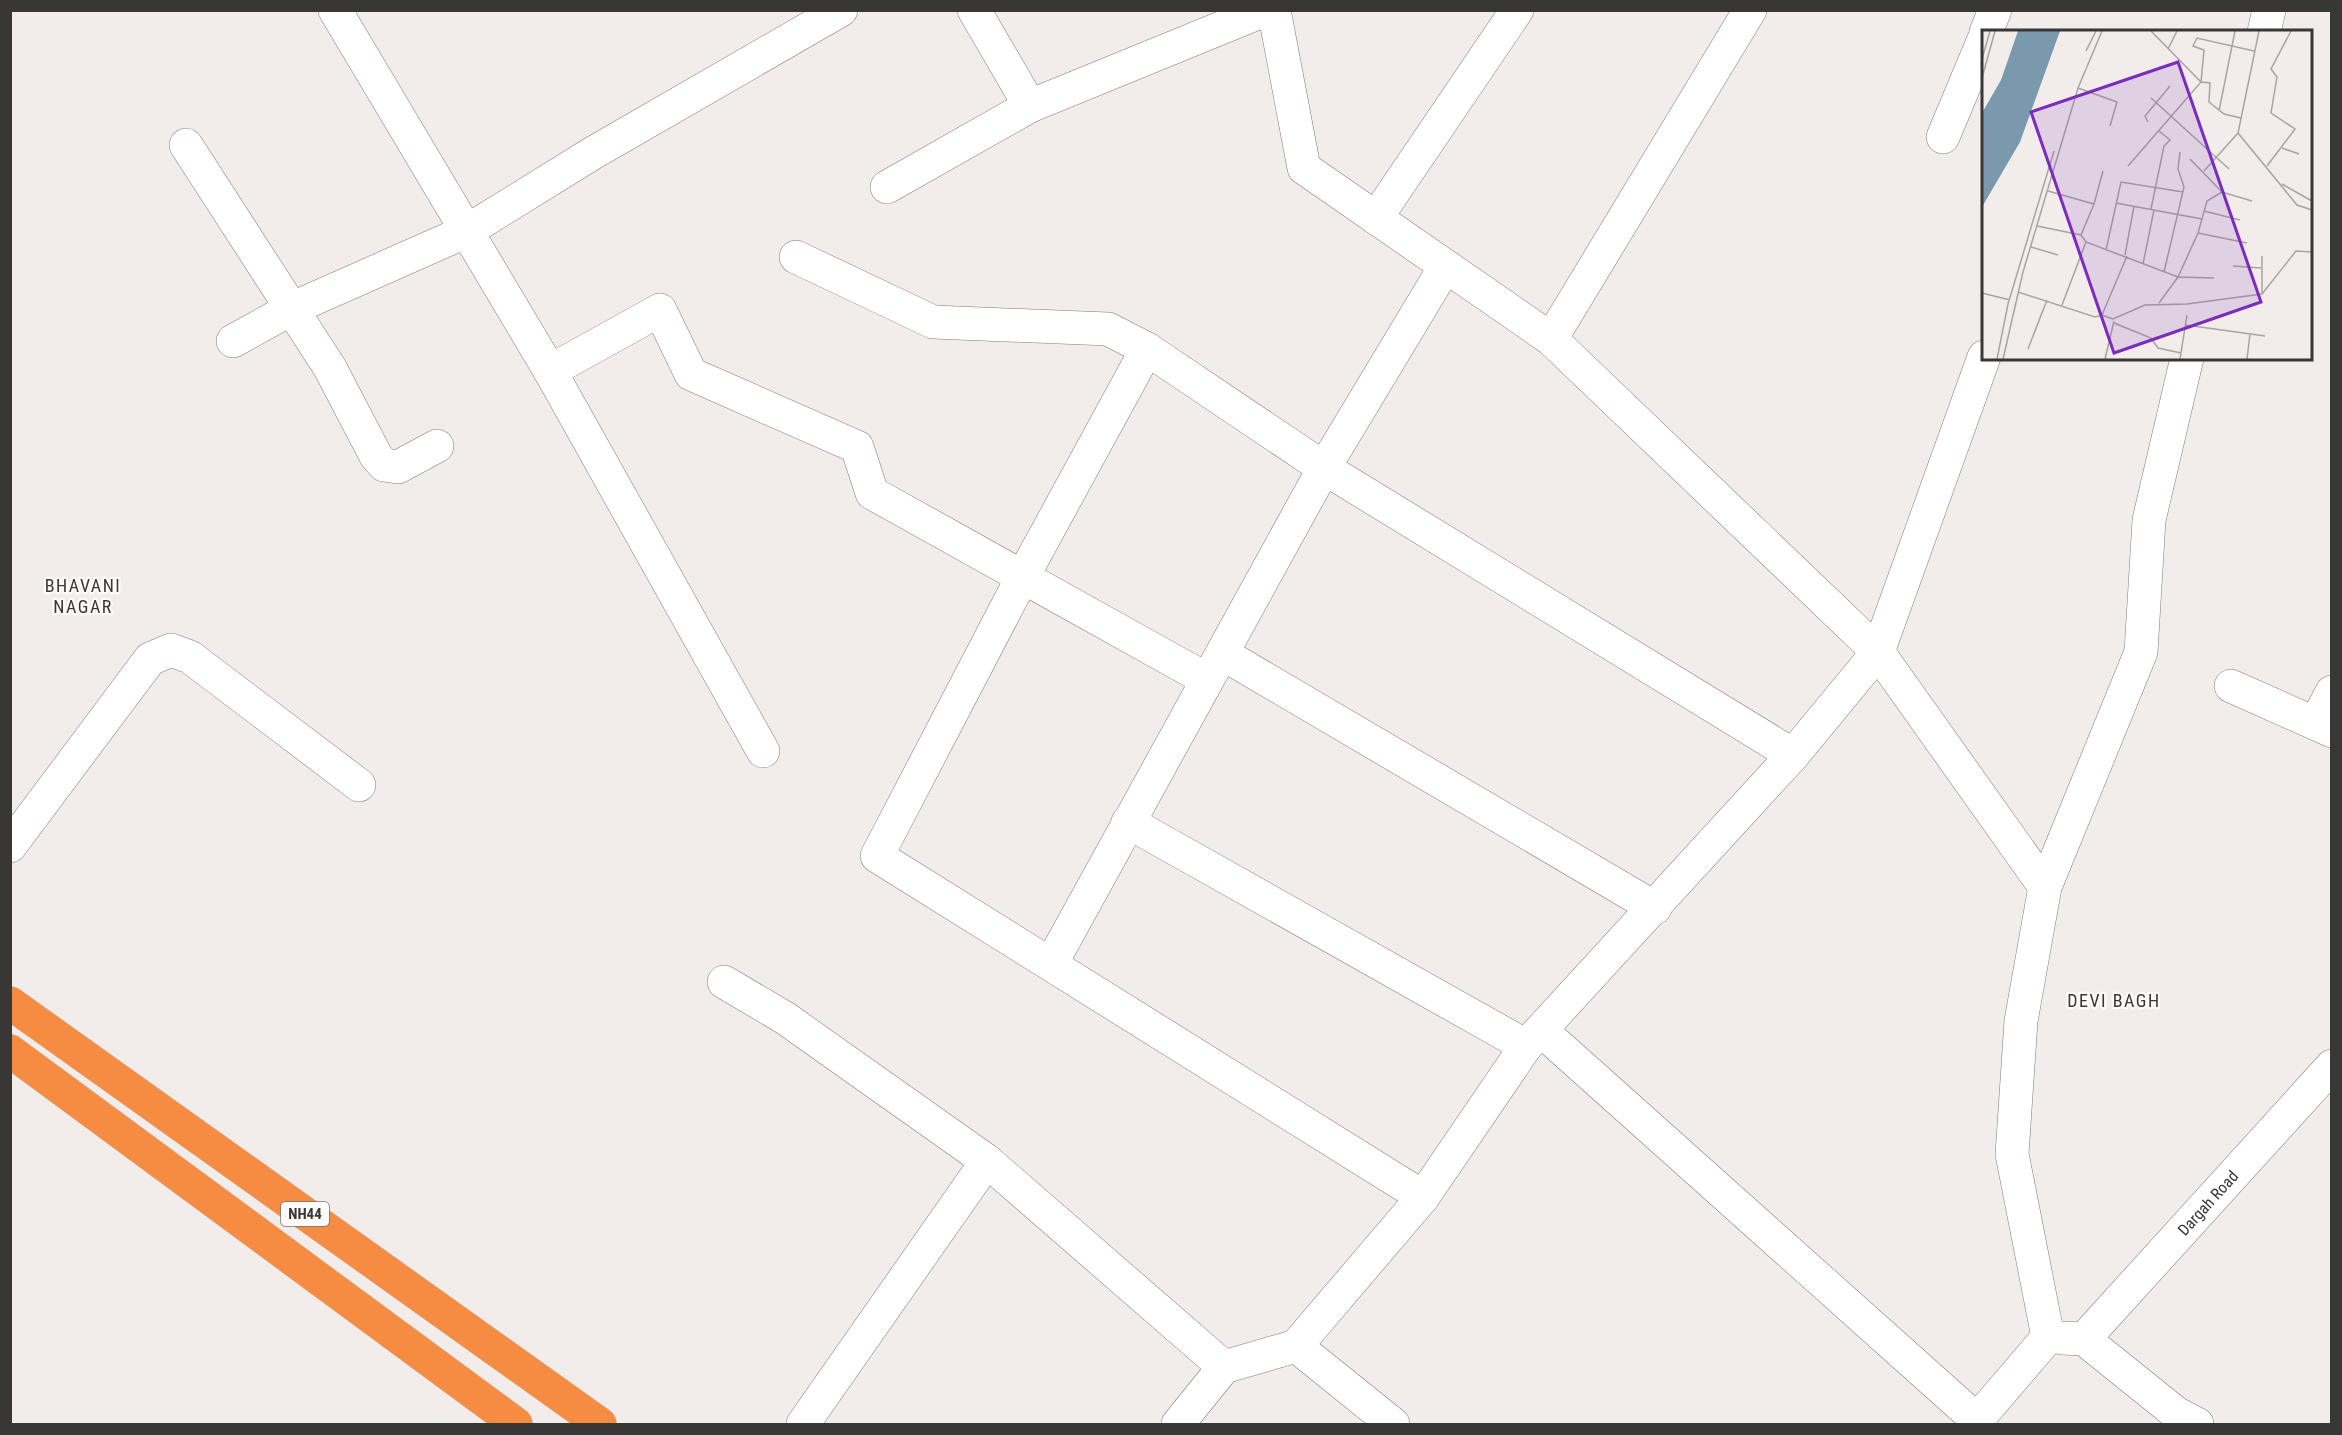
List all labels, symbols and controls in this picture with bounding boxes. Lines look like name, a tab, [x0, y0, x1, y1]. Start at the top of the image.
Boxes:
inset map	[1982, 30, 2312, 360]
district label: BHAVANI NAGAR	[45, 575, 121, 617]
district label: DEVI BAGH	[2067, 990, 2161, 1011]
street label: Dargah Road	[2174, 1167, 2242, 1239]
road number: NH44	[281, 1202, 329, 1226]

